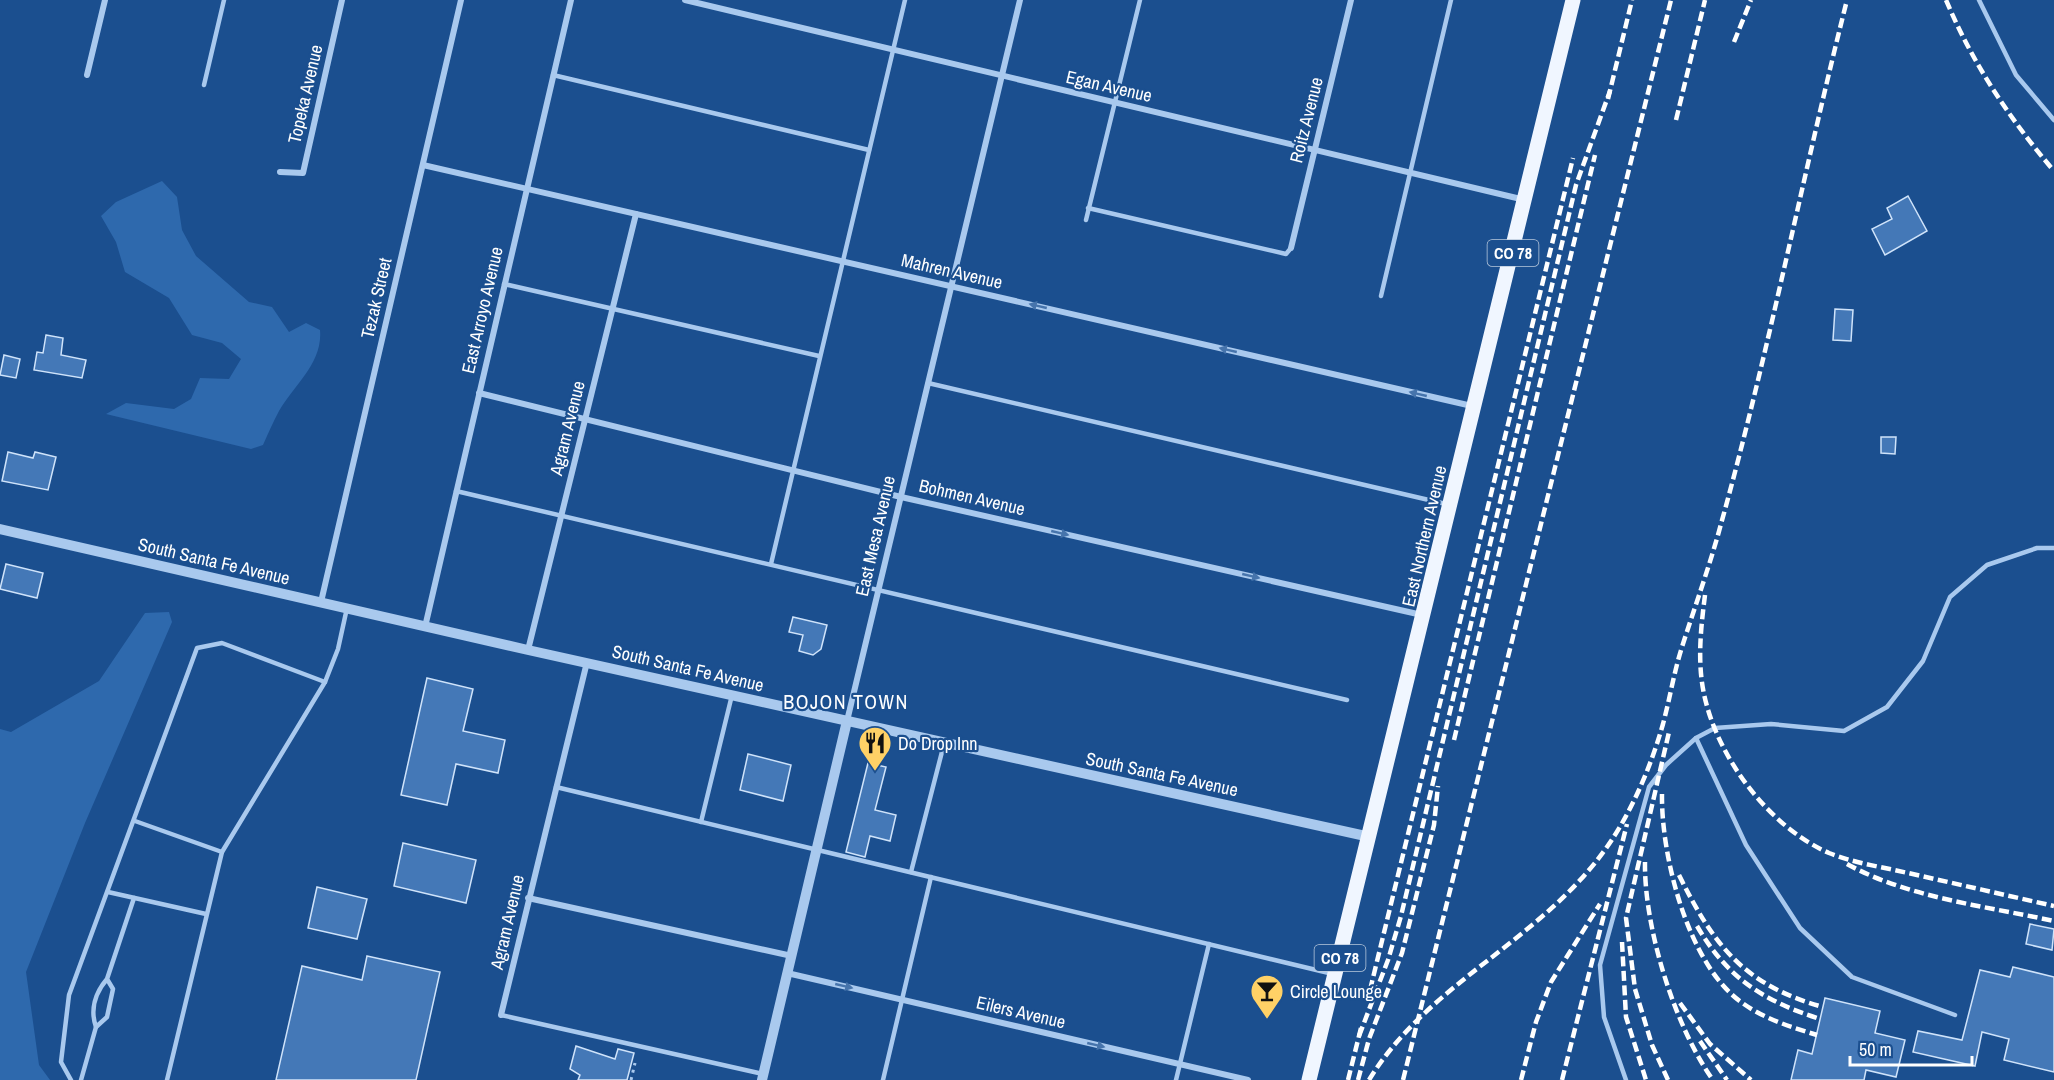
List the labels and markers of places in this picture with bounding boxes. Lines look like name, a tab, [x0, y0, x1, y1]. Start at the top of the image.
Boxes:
restaurant icon: Do Drop Inn	[857, 725, 893, 772]
place label: Do Drop Inn	[898, 731, 978, 756]
bar icon: Circle Lounge	[1249, 973, 1285, 1020]
place label: Circle Lounge	[1290, 979, 1382, 1004]

